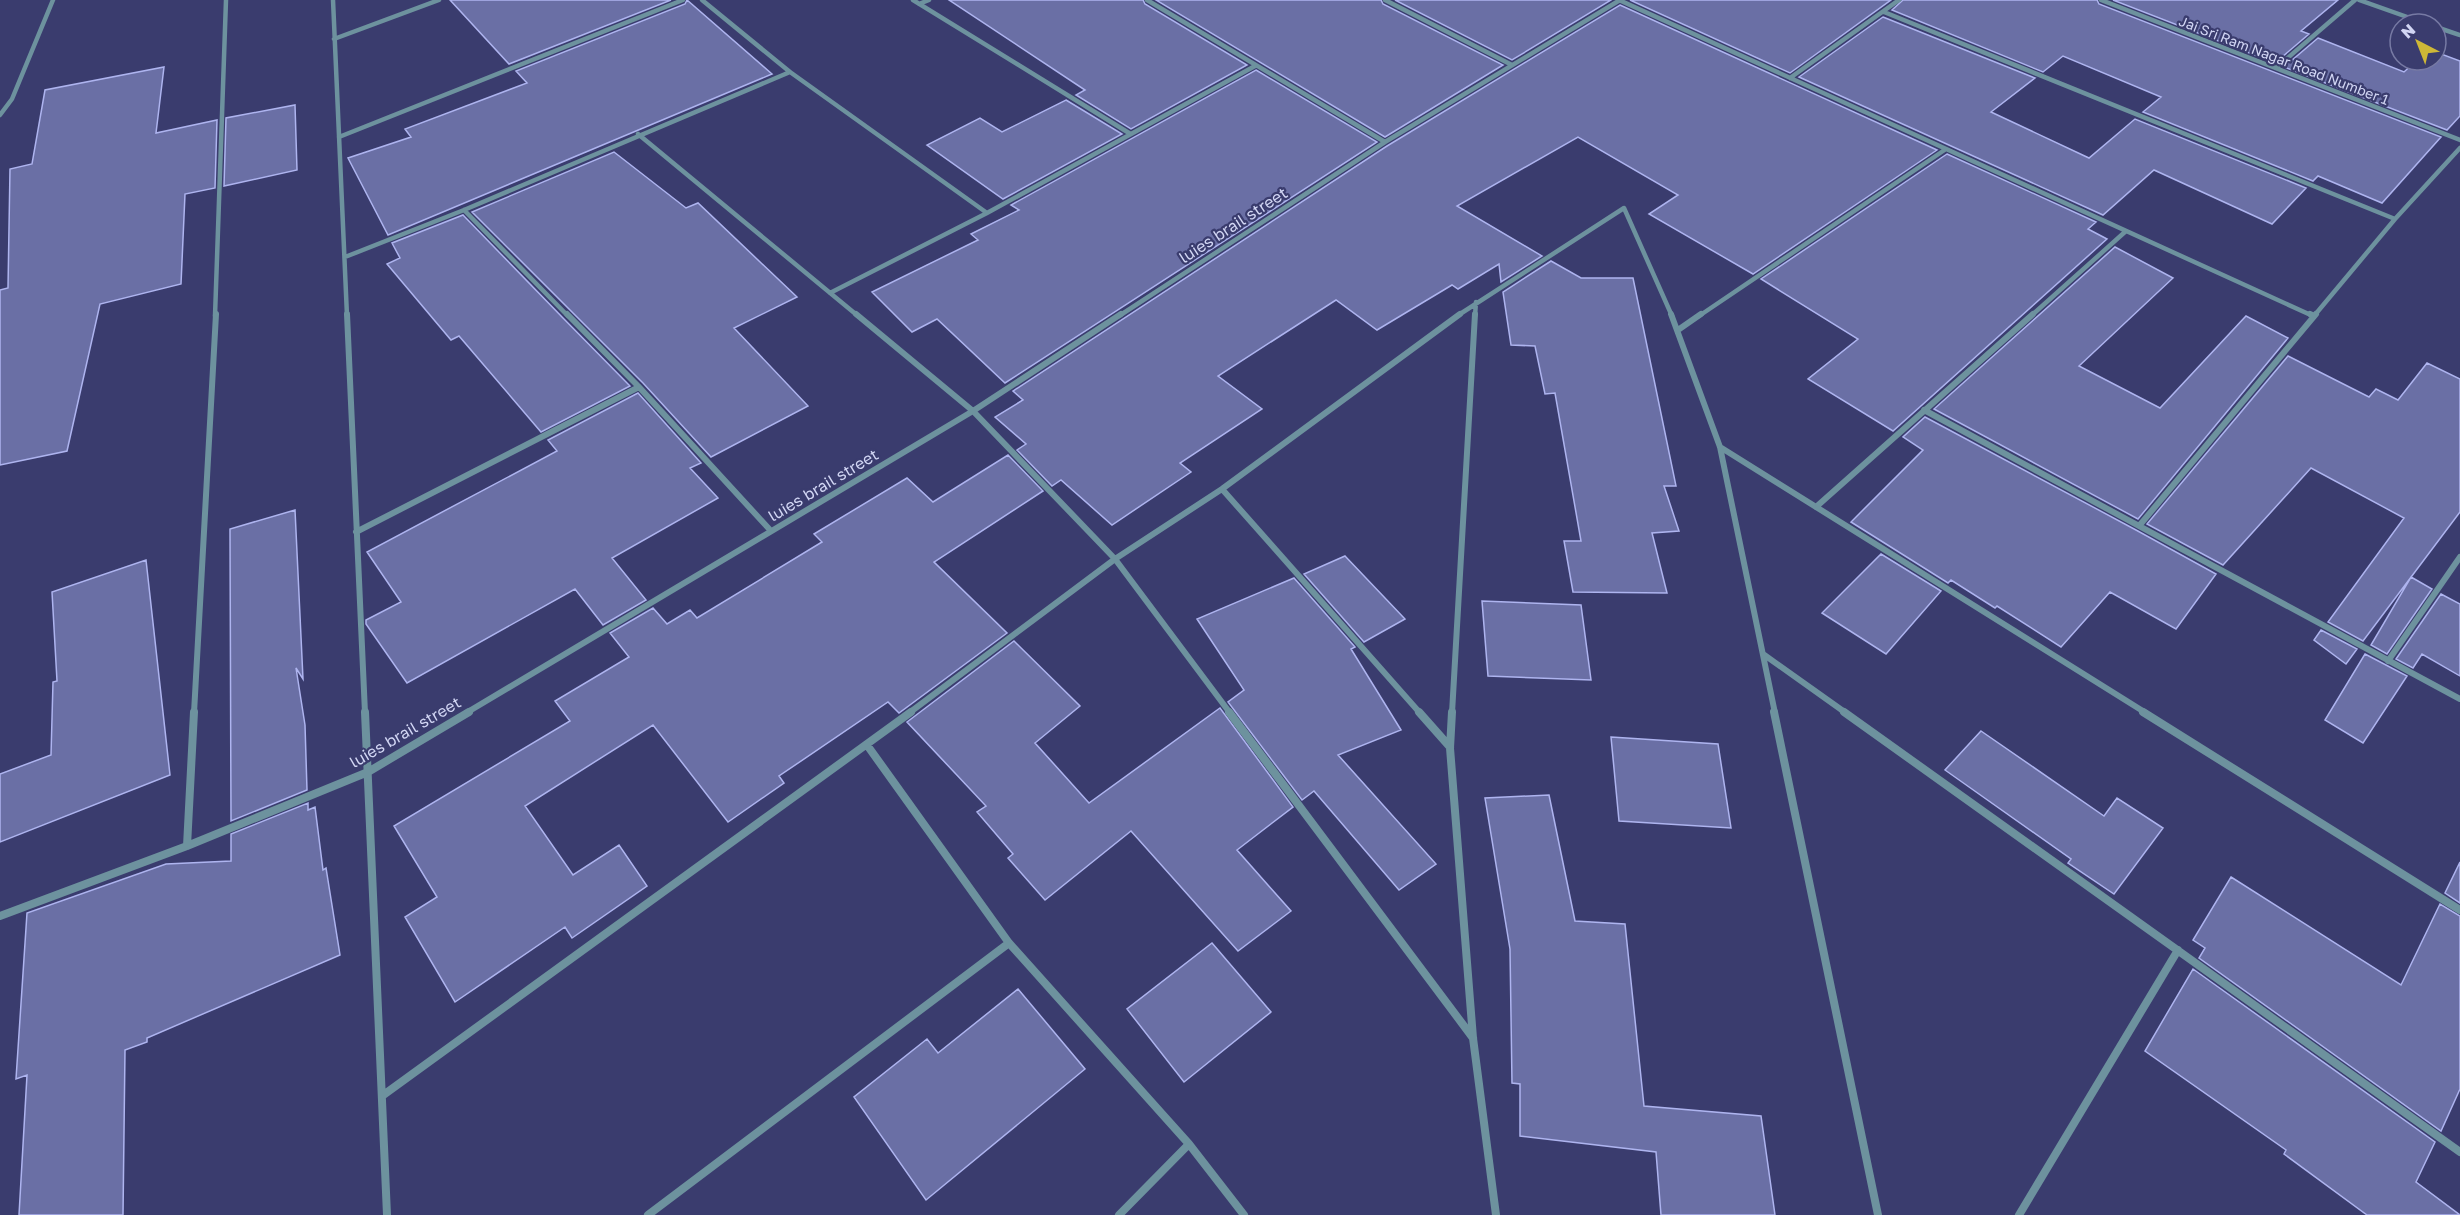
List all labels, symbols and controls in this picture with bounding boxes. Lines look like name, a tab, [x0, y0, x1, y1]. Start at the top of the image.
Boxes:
street label: Jai Sri Ram Nagar Road Number 1	[2177, 12, 2392, 108]
north arrow	[2388, 12, 2448, 72]
text: N	[2397, 19, 2419, 42]
street label: luies brail street	[1175, 183, 1291, 267]
street label: luies brail street	[764, 444, 882, 526]
street label: luies brail street	[346, 692, 464, 772]

